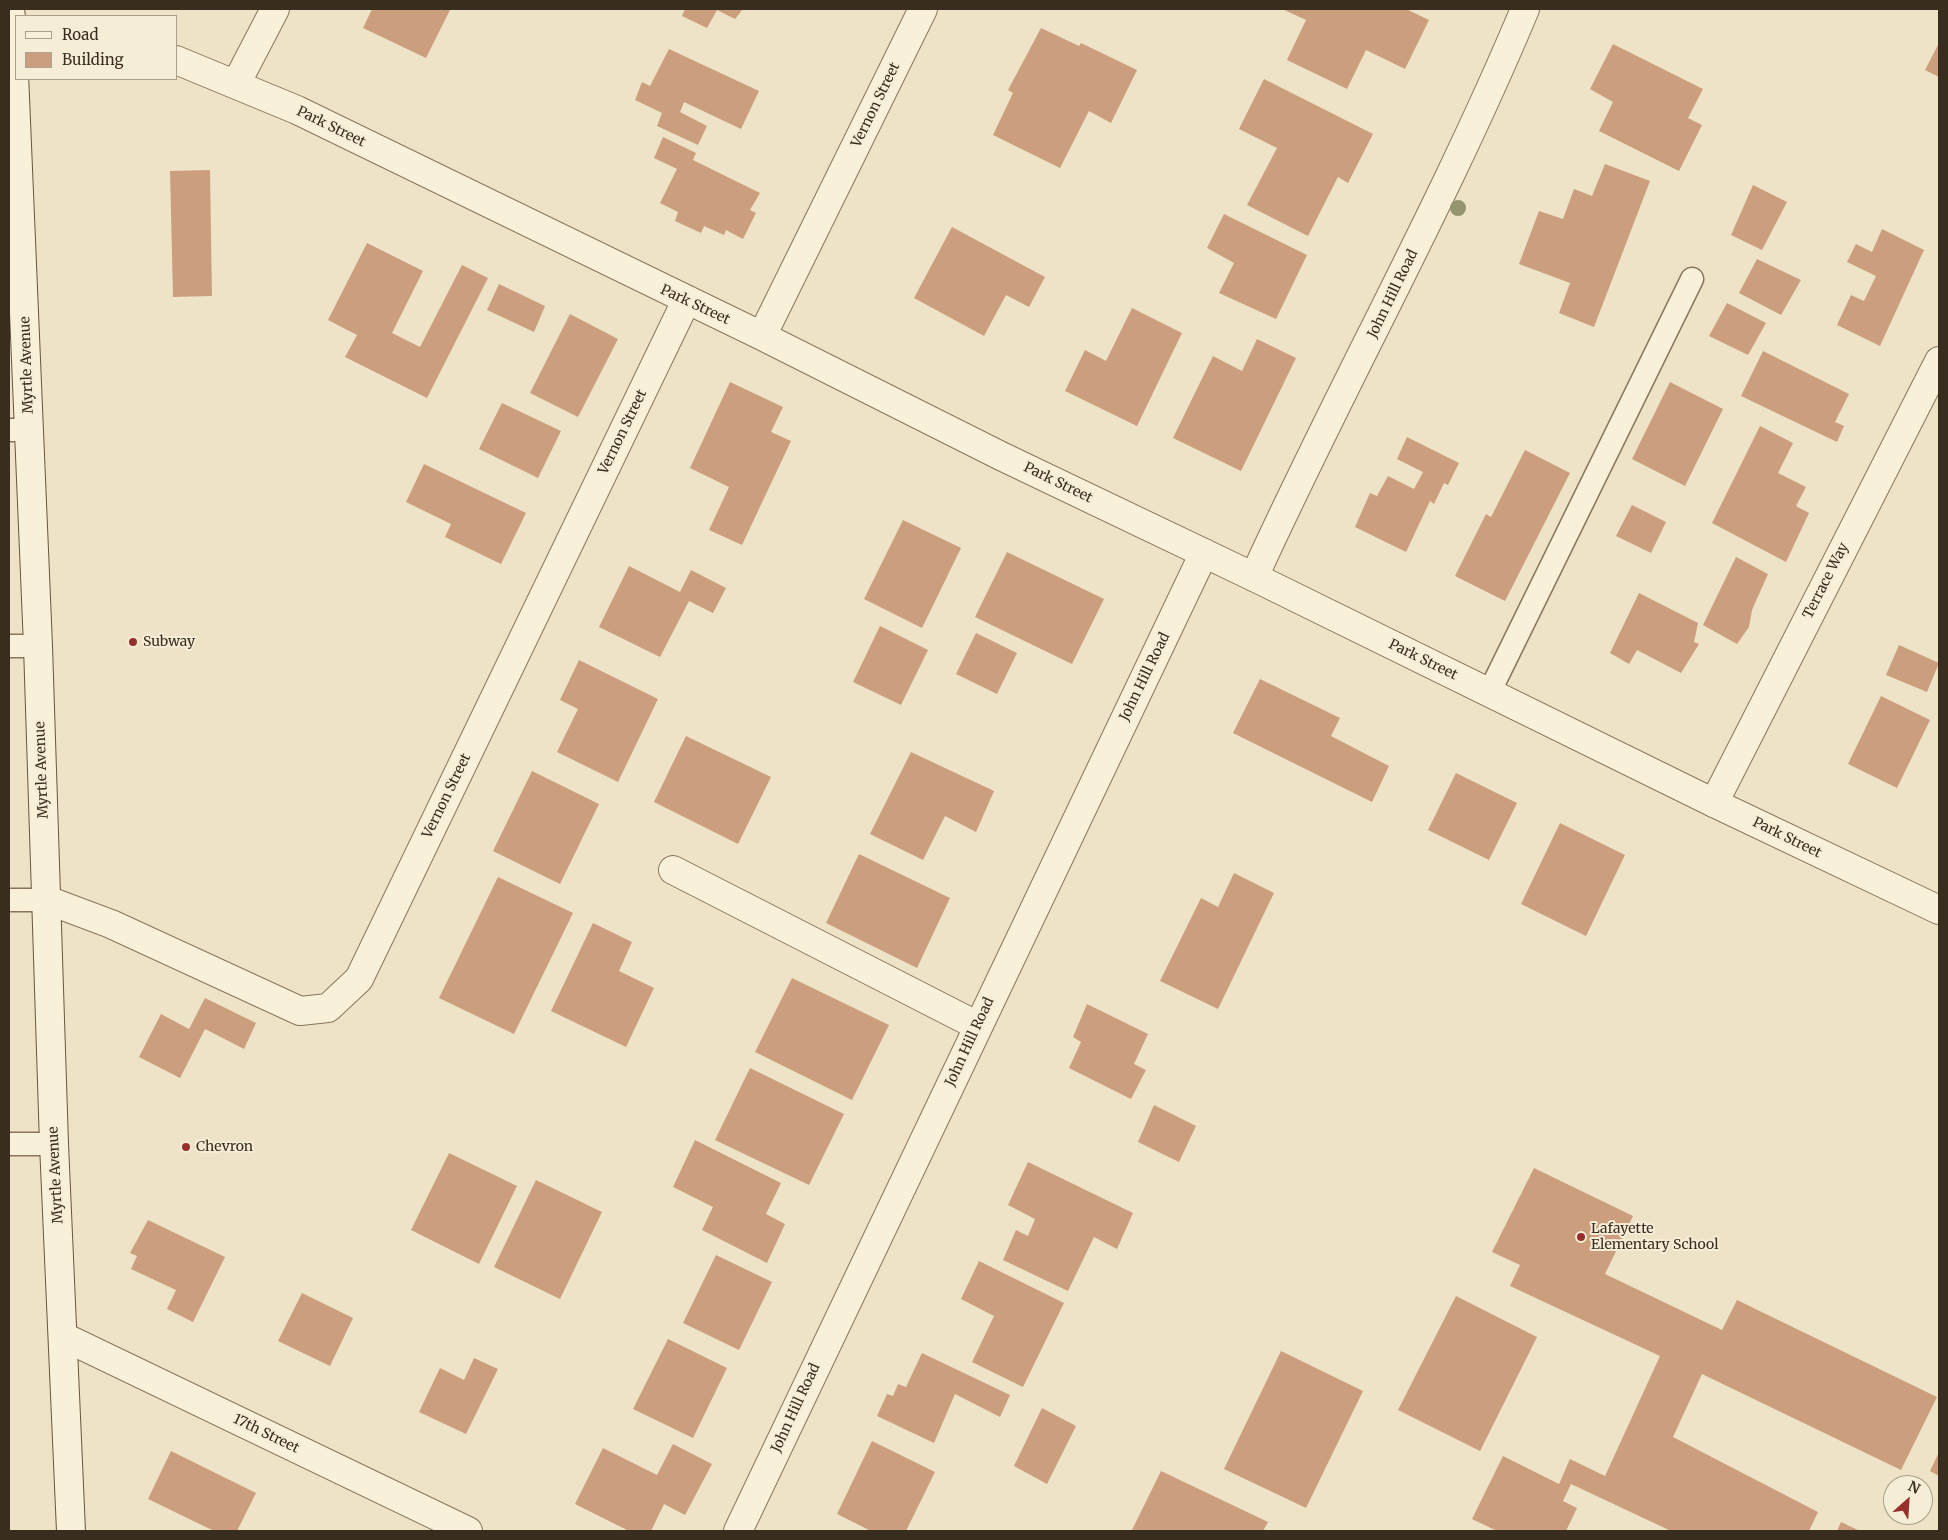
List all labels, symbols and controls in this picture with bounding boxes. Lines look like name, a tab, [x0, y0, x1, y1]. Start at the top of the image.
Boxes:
legend	[15, 15, 178, 80]
text: Road	[62, 25, 98, 44]
text: Building	[62, 50, 124, 69]
street label: Vernon Street	[848, 60, 904, 150]
street label: Park Street	[294, 103, 368, 151]
street label: John Hill Road	[1364, 247, 1422, 341]
street label: Park Street	[658, 282, 732, 328]
street label: Myrtle Avenue	[17, 316, 37, 414]
street label: Vernon Street	[595, 387, 651, 477]
street label: Park Street	[1021, 459, 1095, 507]
street label: Terrace Way	[1800, 540, 1852, 622]
street label: John Hill Road	[1116, 630, 1174, 724]
place label: Subway	[143, 634, 195, 650]
marker: Subway	[127, 636, 139, 648]
street label: Park Street	[1386, 636, 1460, 684]
street label: Myrtle Avenue	[32, 721, 52, 819]
street label: Vernon Street	[419, 751, 475, 841]
street label: Park Street	[1750, 814, 1824, 862]
street label: John Hill Road	[942, 995, 998, 1089]
street label: Myrtle Avenue	[45, 1126, 67, 1224]
place label: Chevron	[196, 1139, 253, 1155]
marker: Chevron	[180, 1141, 192, 1153]
place label: Lafayette Elementary School	[1591, 1221, 1719, 1254]
marker: Lafayette Elementary School	[1575, 1231, 1587, 1243]
street label: John Hill Road	[768, 1361, 824, 1455]
street label: 17th Street	[230, 1411, 302, 1457]
north arrow	[1883, 1475, 1933, 1525]
text: N	[1905, 1477, 1923, 1498]

